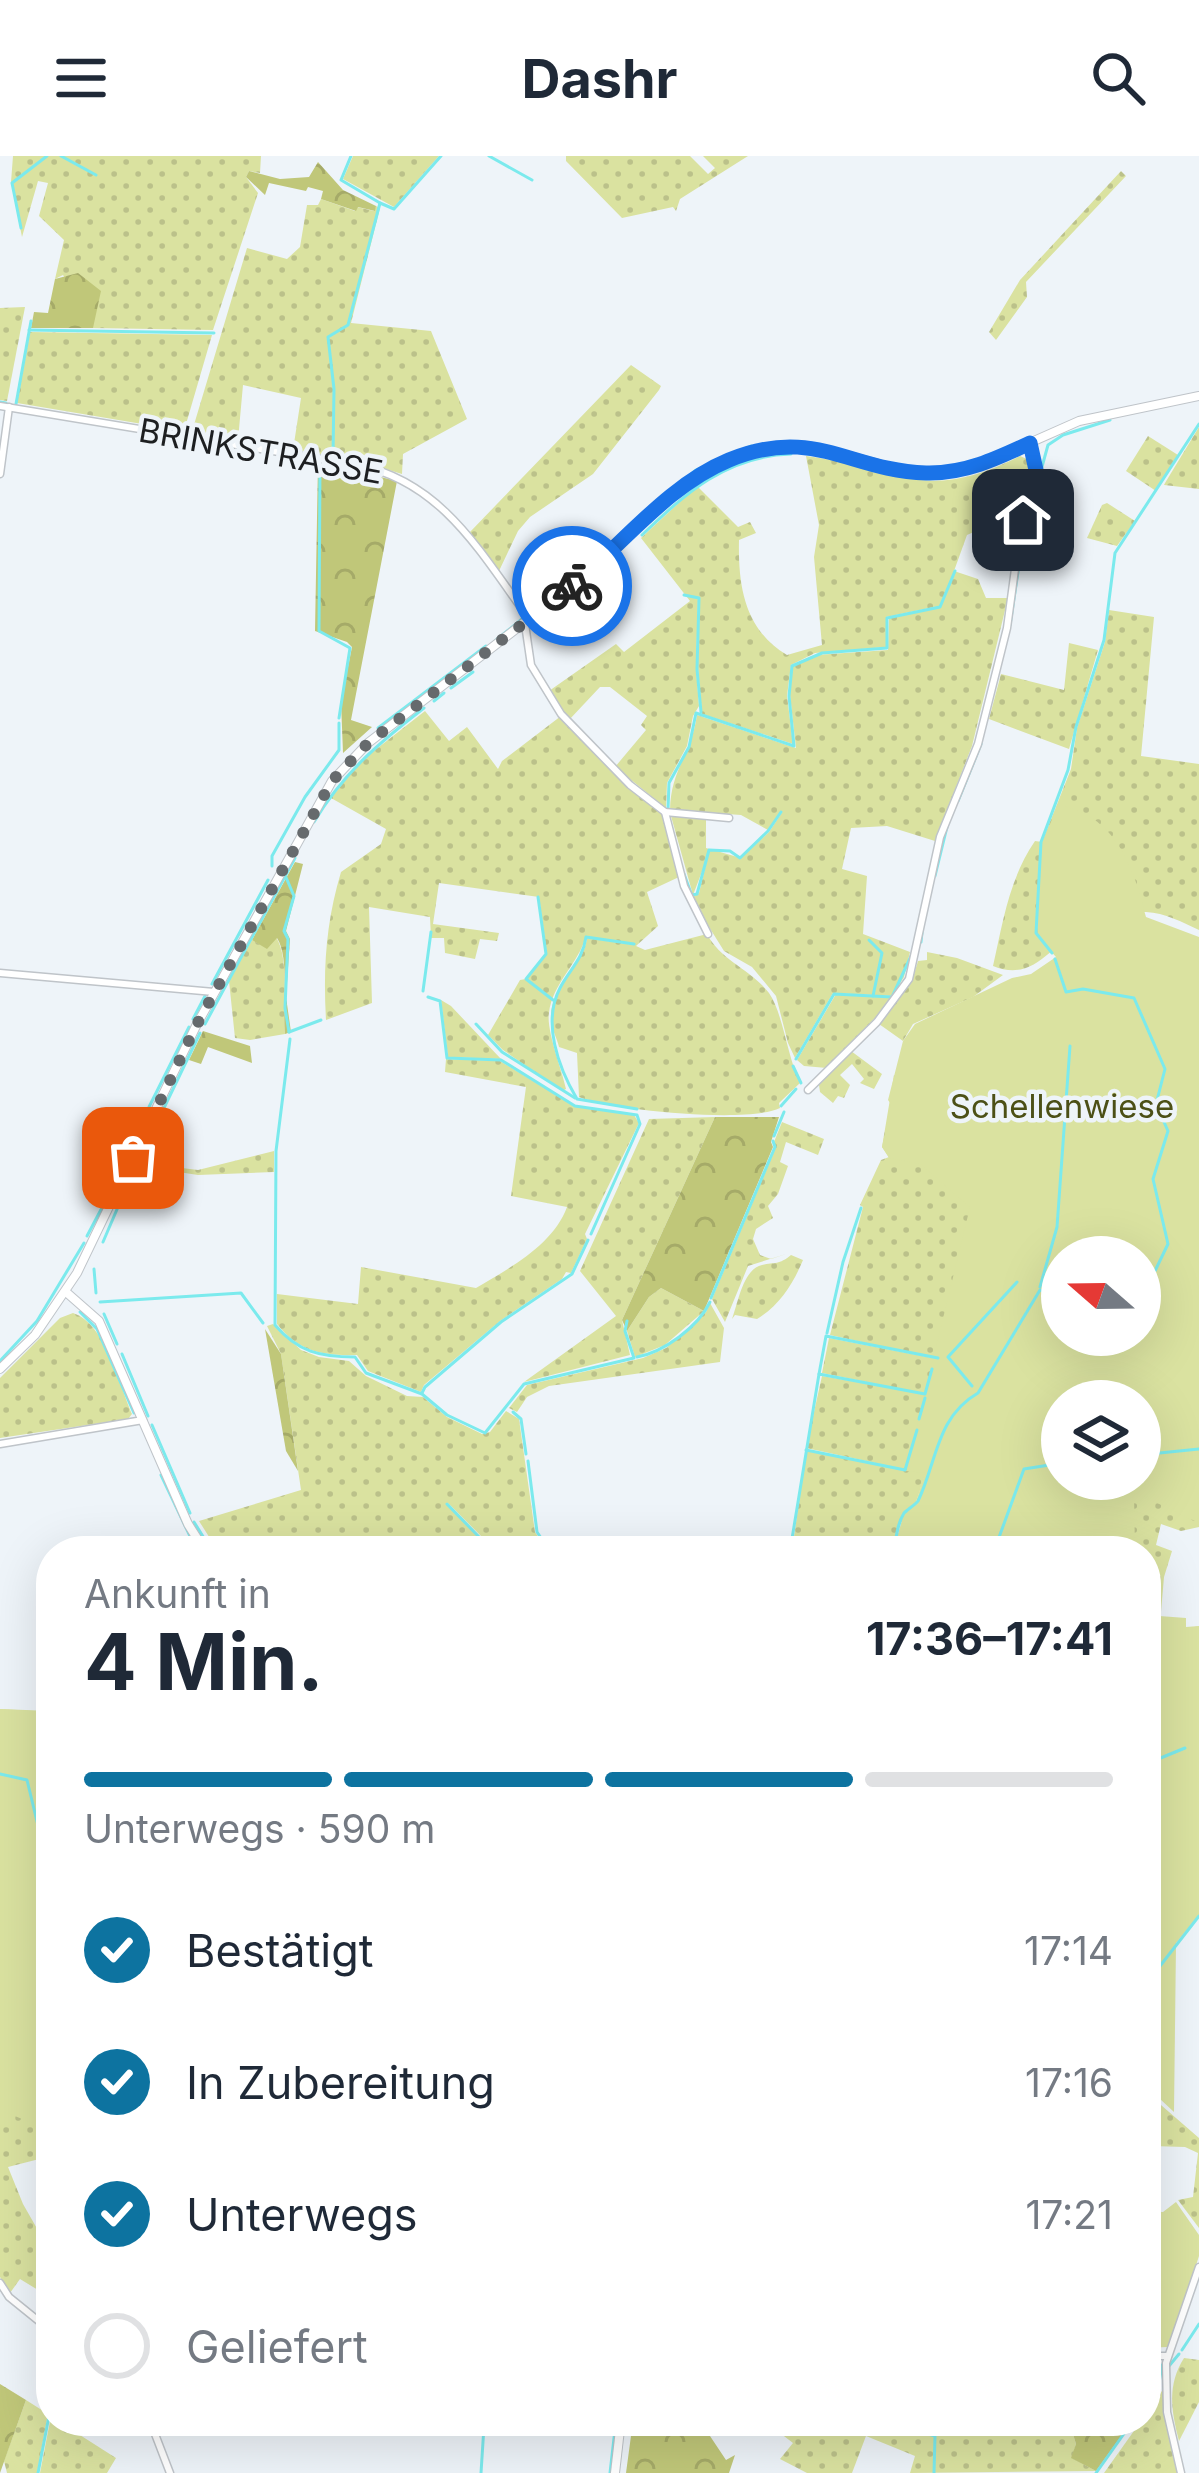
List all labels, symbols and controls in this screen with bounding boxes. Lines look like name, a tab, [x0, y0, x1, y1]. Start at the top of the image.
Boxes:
icon: menu	[48, 45, 114, 111]
icon: search	[1085, 45, 1151, 111]
text: Dashr	[521, 46, 678, 111]
street label: BRINKSTRASSE	[136, 410, 386, 492]
pin	[972, 469, 1074, 571]
icon: home	[990, 487, 1056, 553]
courier	[512, 526, 632, 646]
icon: bike	[539, 553, 605, 619]
park label: Schellenwiese	[950, 1086, 1174, 1126]
pin	[82, 1107, 184, 1209]
icon: bag	[100, 1125, 166, 1191]
north arrow	[1041, 1236, 1161, 1356]
map controls	[1041, 1236, 1161, 1500]
button: layers	[1041, 1380, 1161, 1500]
text: Ankunft in	[84, 1570, 271, 1617]
text: 17:36–17:41	[866, 1611, 1113, 1666]
text: 4 Min.	[84, 1614, 324, 1709]
text: Unterwegs · 590 m	[84, 1805, 435, 1852]
icon: check	[84, 1917, 150, 1983]
text: Bestätigt	[186, 1923, 374, 1978]
text: 17:14	[1024, 1927, 1113, 1974]
icon: check	[84, 2049, 150, 2115]
text: In Zubereitung	[186, 2055, 495, 2110]
text: 17:16	[1025, 2059, 1113, 2106]
icon: check	[84, 2181, 150, 2247]
text: Unterwegs	[186, 2187, 418, 2242]
text: 17:21	[1025, 2191, 1113, 2238]
text: Geliefert	[186, 2319, 368, 2374]

